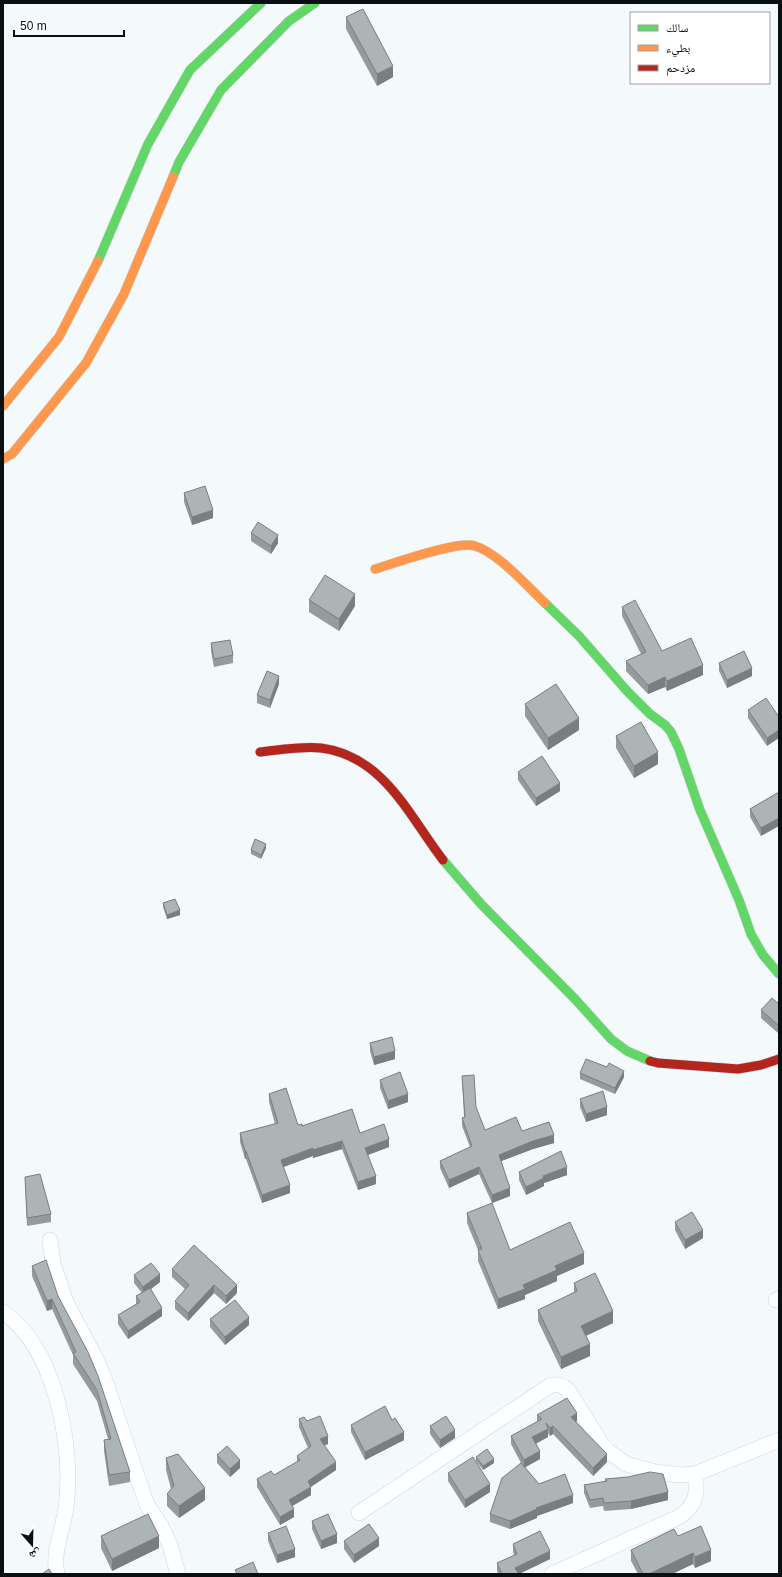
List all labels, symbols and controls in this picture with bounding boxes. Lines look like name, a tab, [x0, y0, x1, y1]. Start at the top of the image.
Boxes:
scale bar	[14, 12, 124, 38]
legend	[630, 12, 770, 84]
text: 50 m	[20, 19, 47, 33]
text: سالك	[666, 21, 688, 35]
text: بطيء	[666, 41, 690, 58]
text: مزدحم	[666, 61, 695, 76]
north arrow	[12, 1525, 52, 1565]
text: ش	[27, 1545, 43, 1562]

